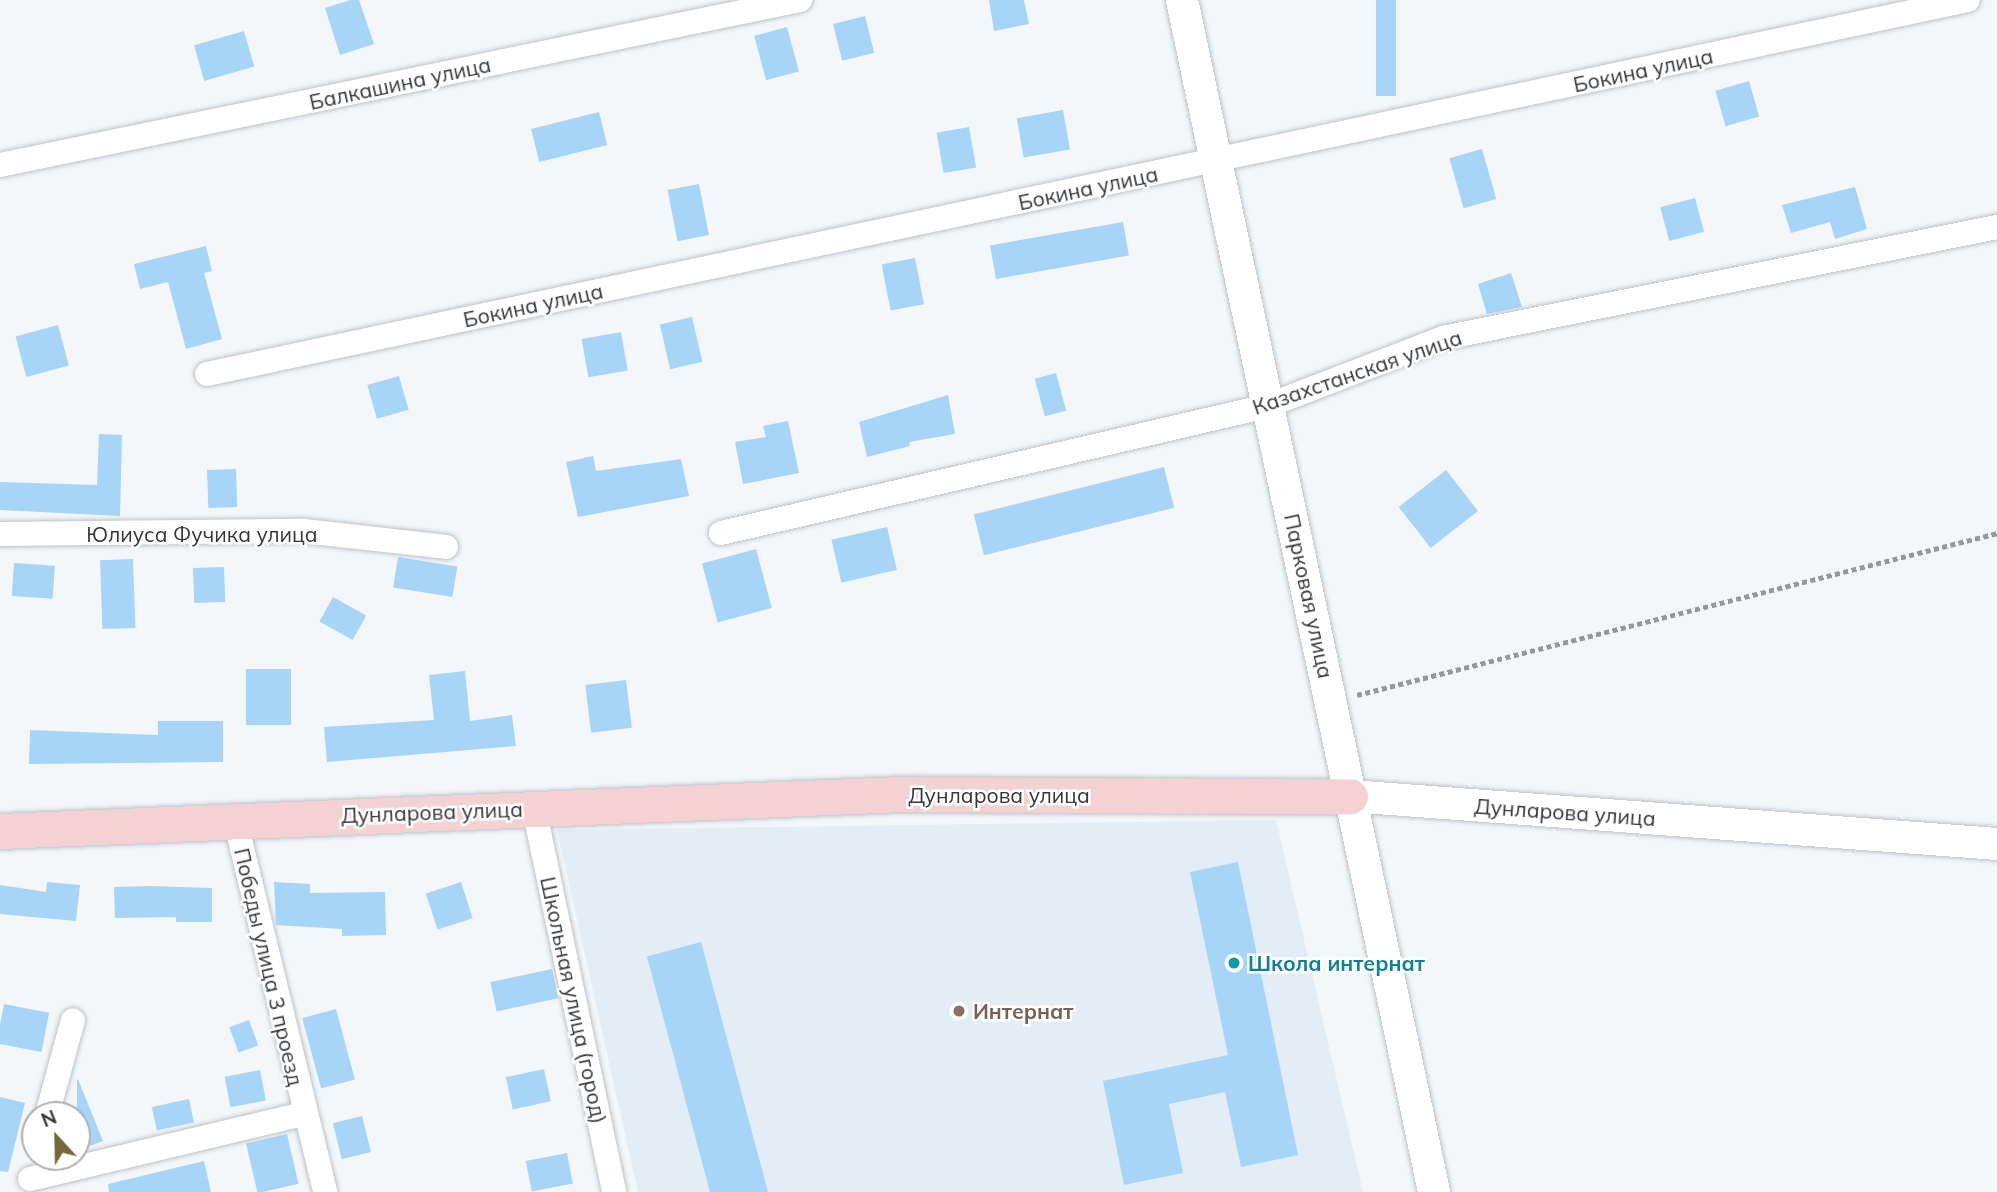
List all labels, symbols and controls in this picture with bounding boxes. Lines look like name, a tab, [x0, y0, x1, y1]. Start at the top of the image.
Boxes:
street label: Бокина улица	[1571, 43, 1715, 97]
street label: Балкашина улица	[307, 51, 493, 115]
street label: Бокина улица	[1016, 161, 1160, 215]
street label: Бокина улица	[461, 278, 605, 332]
street label: Казахстанская улица	[1249, 324, 1465, 420]
street label: Парковая улица	[1279, 511, 1339, 681]
street label: Юлиуса Фучика улица	[86, 521, 318, 547]
street label: Дунларова улица	[908, 782, 1090, 808]
street label: Дунларова улица	[1473, 793, 1657, 831]
street label: Дунларова улица	[341, 796, 523, 828]
street label: Победы улица 3 проезд	[229, 846, 309, 1088]
street label: Школьная улица (город)	[536, 874, 612, 1126]
place label: Школа интернат	[1248, 950, 1425, 976]
marker: Школа интернат	[1226, 955, 1242, 971]
place label: Интернат	[973, 998, 1073, 1024]
marker: Интернат	[951, 1003, 967, 1019]
north arrow	[21, 1101, 91, 1171]
text: N	[38, 1105, 60, 1132]

